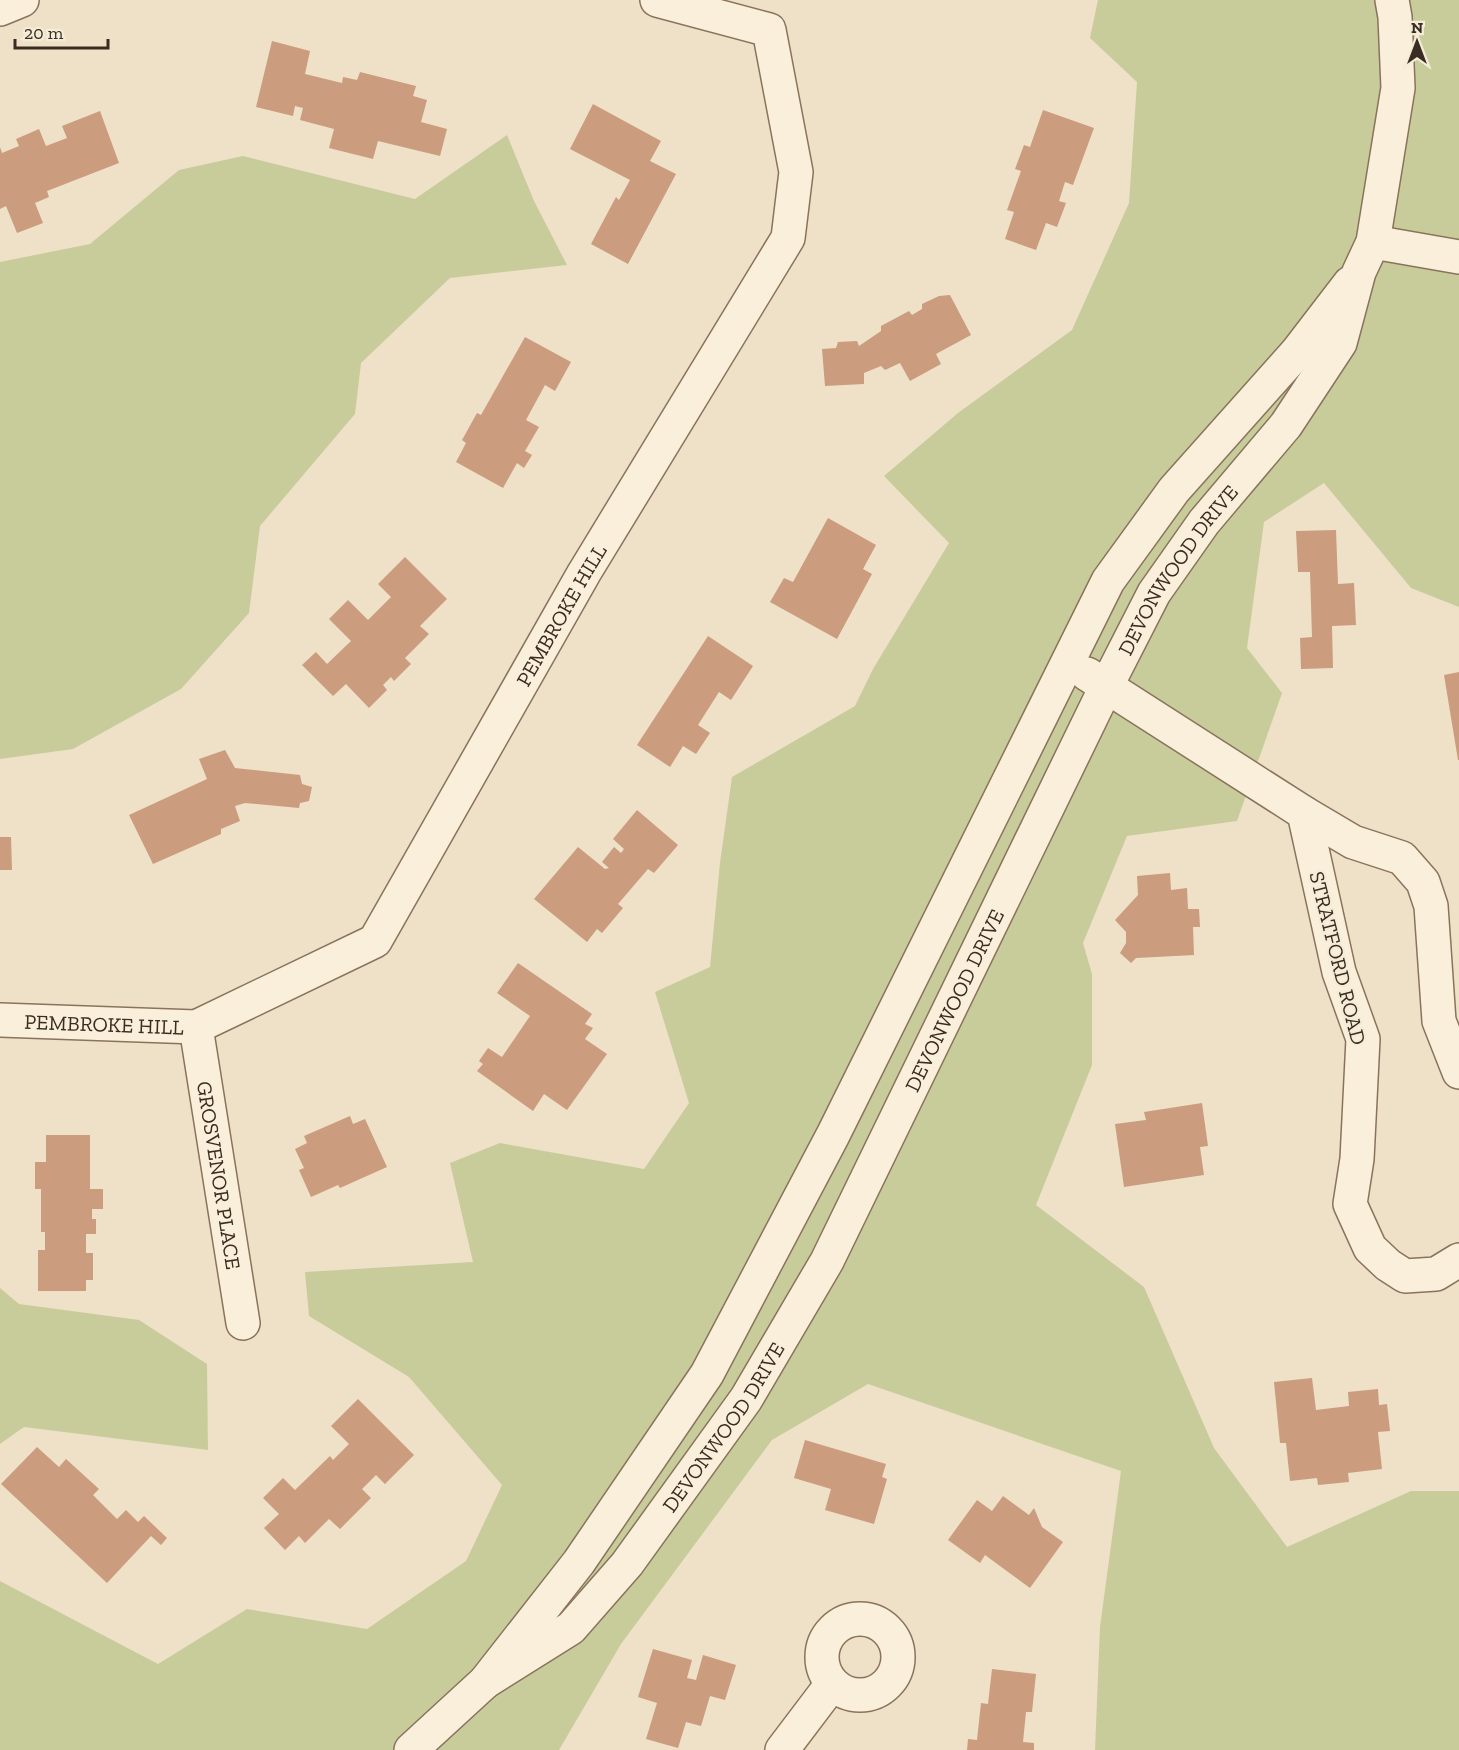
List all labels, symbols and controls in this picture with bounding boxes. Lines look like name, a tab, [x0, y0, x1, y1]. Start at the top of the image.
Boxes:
scale bar	[15, 12, 108, 50]
north arrow	[1387, 12, 1447, 72]
text: N	[1411, 18, 1423, 37]
text: 20 m	[24, 22, 64, 44]
street label: DEVONWOOD DRIVE	[1112, 479, 1243, 659]
street label: PEMBROKE HILL	[510, 539, 612, 690]
street label: STRATFORD ROAD	[1304, 869, 1372, 1047]
street label: DEVONWOOD DRIVE	[899, 905, 1009, 1096]
street label: PEMBROKE HILL	[24, 1008, 185, 1039]
street label: GROSVENOR PLACE	[192, 1079, 247, 1271]
street label: DEVONWOOD DRIVE	[656, 1338, 789, 1517]

